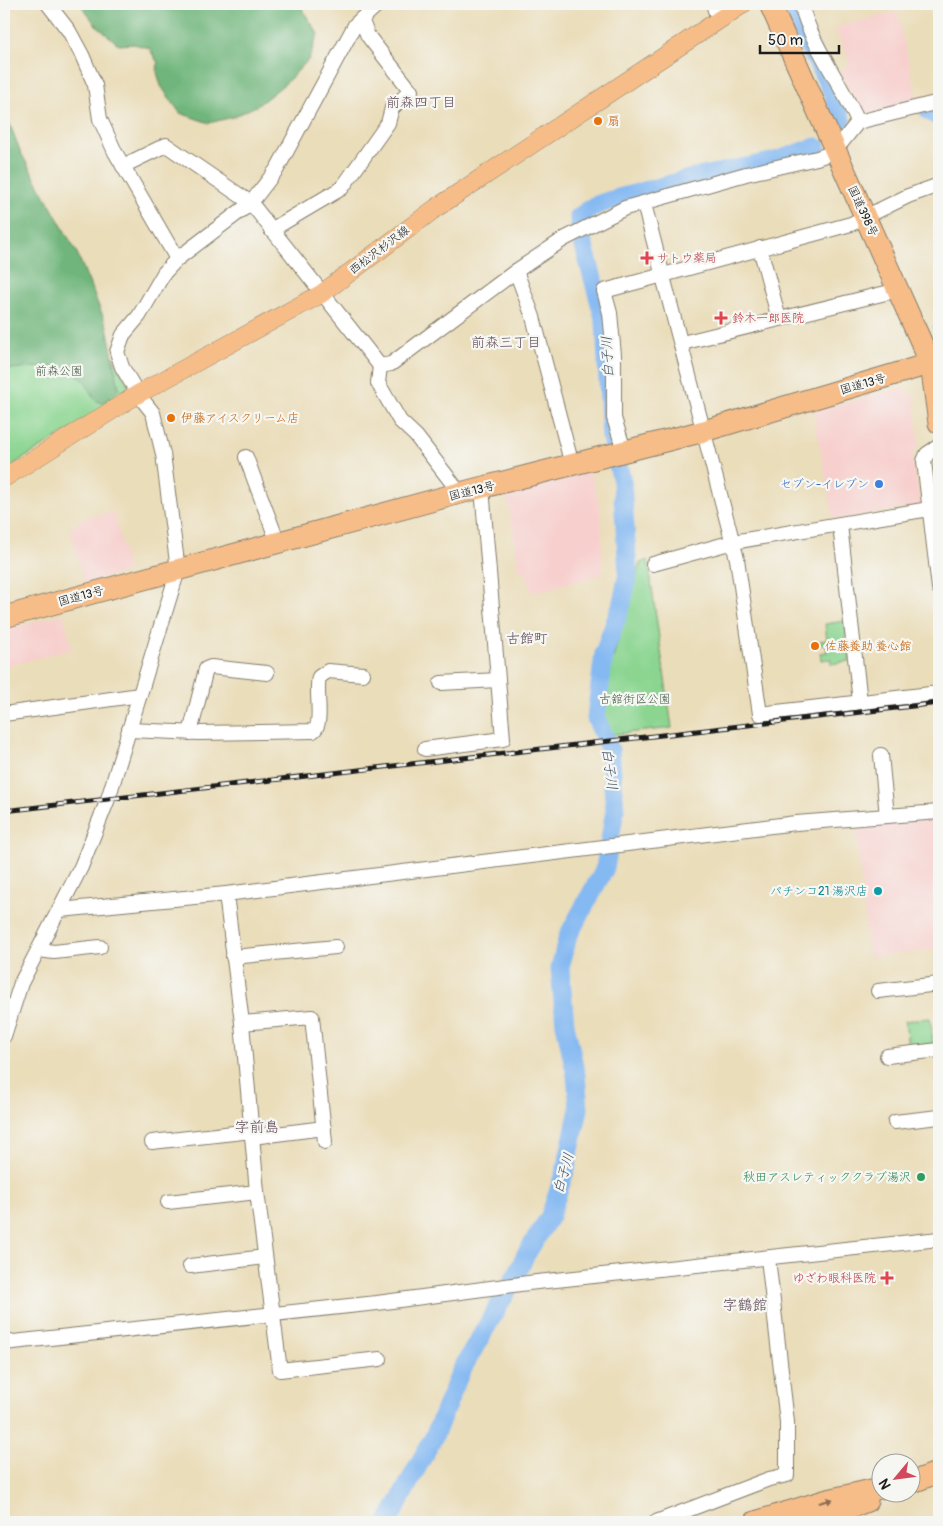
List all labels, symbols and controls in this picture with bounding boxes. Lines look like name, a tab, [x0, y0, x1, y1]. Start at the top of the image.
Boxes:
scale bar	[760, 22, 839, 54]
text: 50 m	[768, 31, 803, 50]
district label: 前森四丁目	[386, 94, 456, 111]
place label: 扇	[608, 114, 620, 129]
marker: 扇	[592, 115, 604, 127]
street label: 国道398号	[844, 183, 881, 239]
street label: 西松沢杉沢線	[346, 223, 413, 278]
place label: サトウ薬局	[657, 251, 717, 266]
marker: サトウ薬局	[641, 252, 653, 264]
marker: 鈴木一郎医院	[714, 311, 728, 325]
place label: 鈴木一郎医院	[732, 311, 804, 326]
district label: 前森三丁目	[471, 334, 541, 351]
water label: 白子川	[598, 336, 617, 378]
park label: 前森公園	[35, 364, 83, 379]
street label: 国道13号	[838, 371, 888, 398]
place label: 伊藤アイスクリーム店	[181, 411, 299, 426]
marker: 伊藤アイスクリーム店	[165, 412, 177, 424]
place label: セブン-イレブン	[780, 477, 869, 492]
street label: 国道13号	[447, 478, 497, 504]
marker: セブン-イレブン	[873, 478, 885, 490]
street label: 国道13号	[56, 583, 106, 610]
district label: 古館町	[506, 630, 548, 647]
place label: 佐藤養助 養心館	[825, 639, 912, 654]
marker: 佐藤養助 養心館	[809, 640, 821, 652]
park label: 古舘街区公園	[599, 692, 671, 707]
water label: 白子川	[598, 747, 621, 791]
place label: パチンコ21 湯沢店	[770, 884, 868, 899]
marker: パチンコ21 湯沢店	[872, 885, 884, 897]
district label: 字前島	[234, 1118, 280, 1137]
water label: 白子川	[550, 1151, 577, 1196]
place label: 秋田アスレティッククラブ湯沢	[743, 1170, 911, 1185]
marker: 秋田アスレティッククラブ湯沢	[915, 1171, 927, 1183]
place label: ゆざわ眼科医院	[792, 1271, 876, 1286]
marker: ゆざわ眼科医院	[880, 1271, 894, 1285]
district label: 字鶴館	[722, 1296, 768, 1315]
north arrow	[870, 1454, 920, 1504]
text: N	[875, 1476, 895, 1492]
one-way arrow	[819, 1497, 834, 1505]

